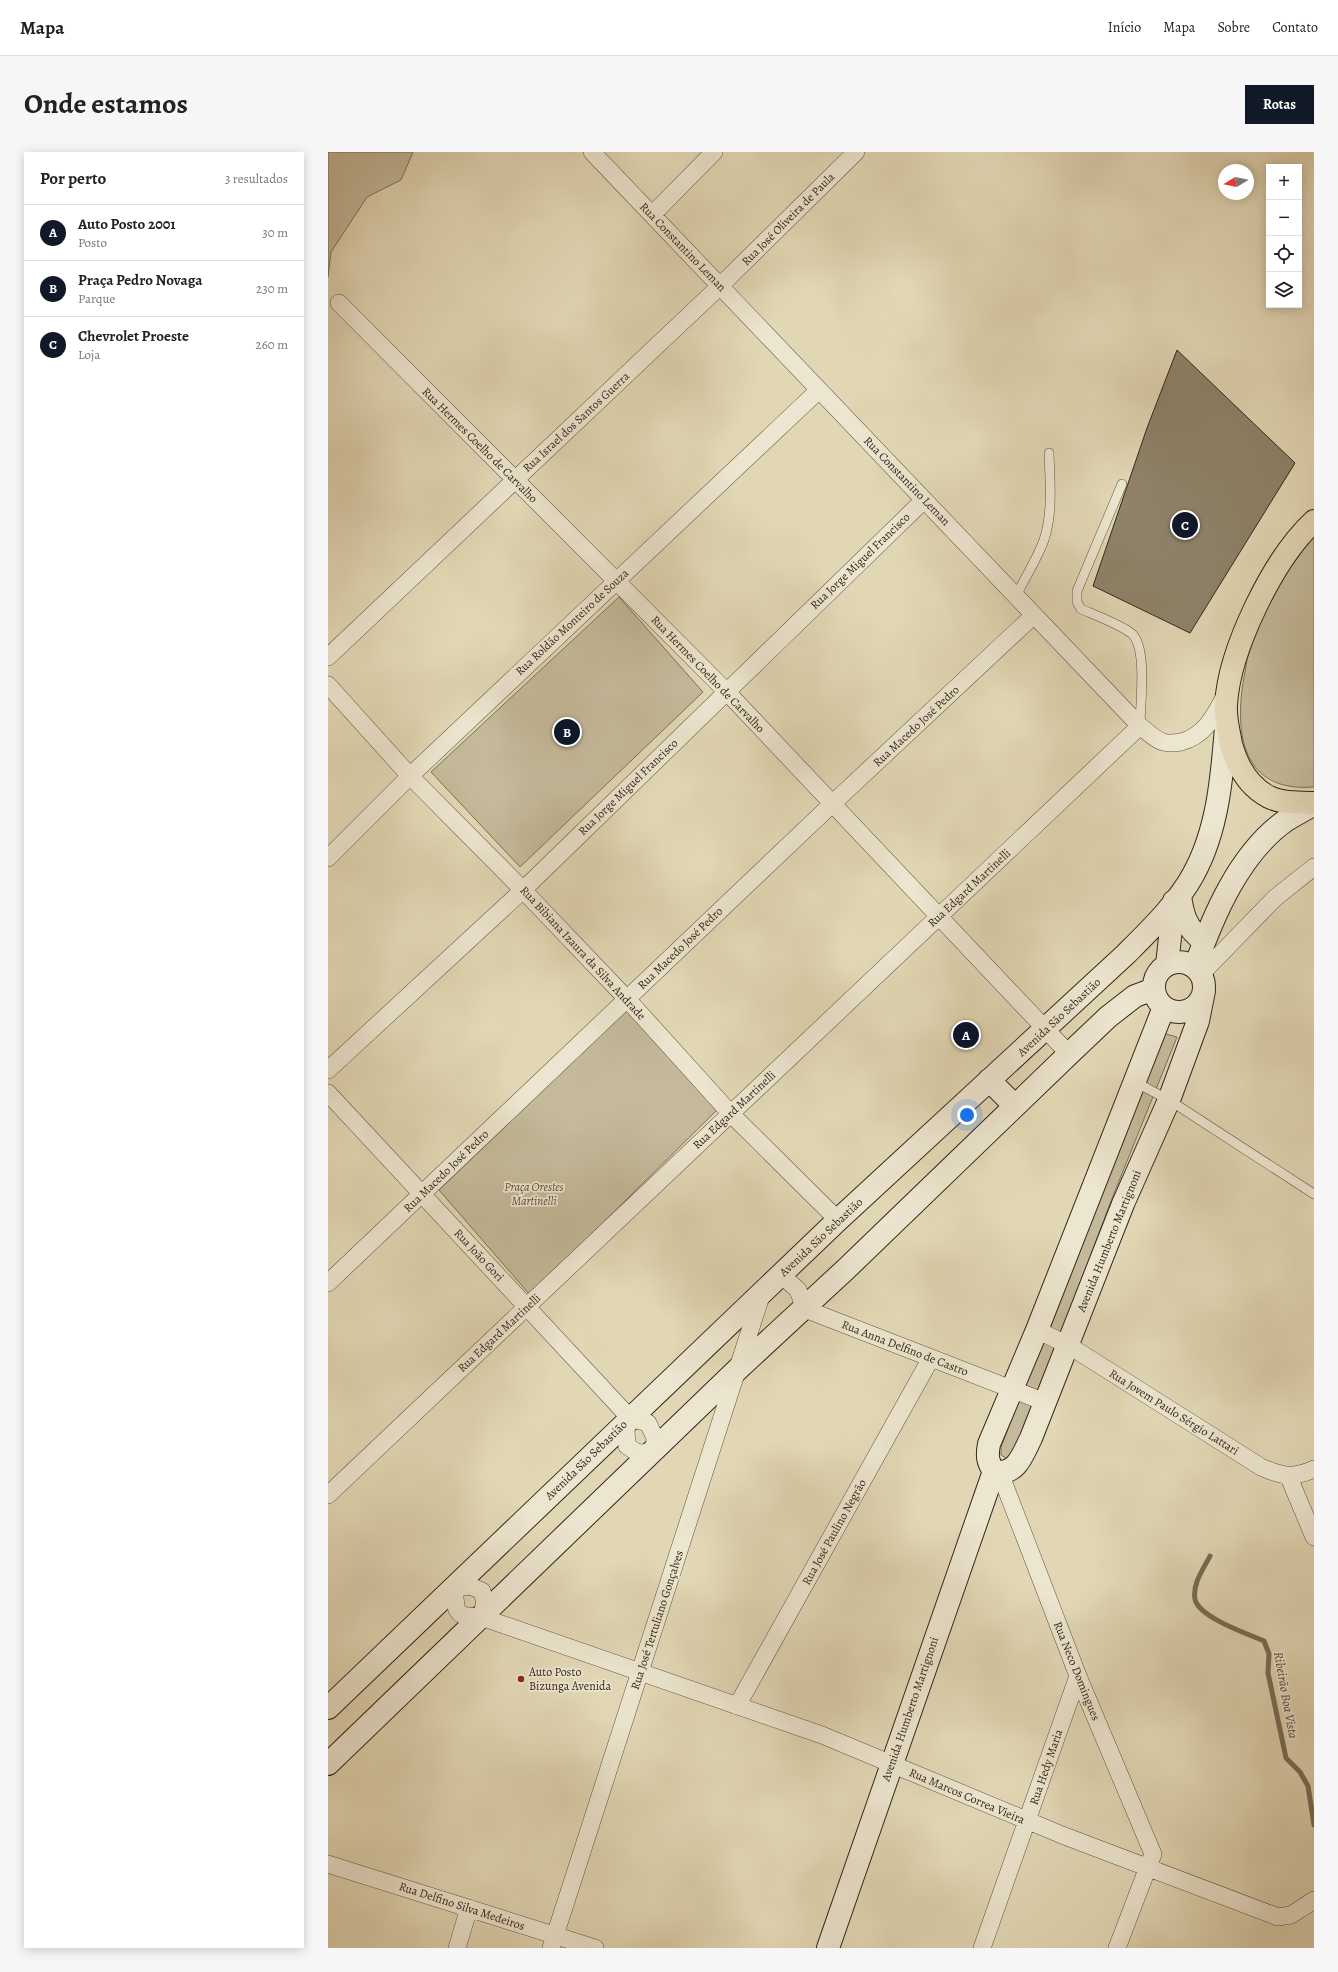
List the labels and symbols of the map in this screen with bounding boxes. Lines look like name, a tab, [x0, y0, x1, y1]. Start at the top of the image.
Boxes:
north arrow	[1218, 164, 1254, 200]
street label: Rua José Oliveira de Paula	[738, 169, 838, 269]
street label: Rua Constantino Leman	[636, 199, 730, 295]
street label: Rua Israel dos Santos Guerra	[519, 368, 633, 476]
street label: Rua Hermes Coelho de Carvalho	[419, 384, 541, 506]
street label: Rua Constantino Leman	[860, 433, 954, 529]
street label: Rua Jorge Miguel Francisco	[807, 509, 913, 613]
pin: C	[1172, 510, 1198, 540]
street label: Rua Roldão Monteiro de Souza	[512, 565, 632, 679]
street label: Rua Hermes Coelho de Carvalho	[648, 612, 768, 736]
street label: Rua Macedo José Pedro	[869, 682, 963, 770]
pin: B	[554, 717, 580, 747]
street label: Rua Jorge Miguel Francisco	[575, 735, 681, 839]
street label: Rua Edgard Martinelli	[924, 845, 1014, 931]
street label: Rua Bibiana Izaura da Silva Andrade	[517, 883, 649, 1023]
street label: Rua Macedo José Pedro	[634, 903, 726, 993]
street label: Avenida São Sebastião	[1013, 974, 1104, 1061]
pin: A	[953, 1020, 979, 1050]
street label: Rua Edgard Martinelli	[689, 1067, 779, 1153]
your location	[957, 1105, 977, 1125]
street label: Rua Macedo José Pedro	[400, 1126, 492, 1216]
street label: Avenida Humberto Martignoni	[1073, 1168, 1145, 1315]
park label: Praça Orestes Martinelli	[504, 1179, 564, 1209]
street label: Avenida São Sebastião	[775, 1194, 866, 1281]
street label: Rua João Gori	[450, 1225, 508, 1285]
street label: Rua Edgard Martinelli	[454, 1290, 544, 1376]
street label: Rua Anna Delfino de Castro	[839, 1316, 971, 1380]
street label: Rua Jovem Paulo Sérgio Lattari	[1106, 1365, 1242, 1459]
street label: Avenida São Sebastião	[541, 1416, 631, 1504]
street label: Rua José Paulino Negrão	[798, 1476, 870, 1588]
street label: Rua José Tertuliano Gonçalves	[627, 1548, 687, 1692]
street label: Rua Neco Domingues	[1050, 1619, 1104, 1723]
street label: Avenida Humberto Martignoni	[877, 1635, 942, 1784]
water label: Ribeirão Boa Vista	[1270, 1650, 1302, 1740]
place label: Auto Posto Bizunga Avenida	[528, 1664, 612, 1694]
marker: Auto Posto Bizunga Avenida	[516, 1674, 526, 1684]
street label: Rua Hedy Maria	[1026, 1727, 1067, 1807]
street label: Rua Marcos Correa Vieira	[907, 1764, 1028, 1828]
street label: Rua Delfino Silva Medeiros	[397, 1878, 527, 1934]

